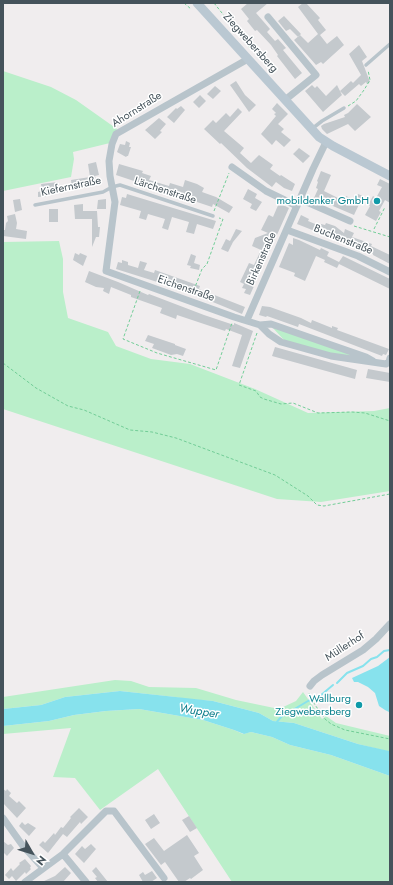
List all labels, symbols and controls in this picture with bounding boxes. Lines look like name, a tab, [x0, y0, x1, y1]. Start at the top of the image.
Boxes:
street label: Ziegwebersberg	[220, 10, 280, 76]
street label: Ahornstraße	[110, 89, 164, 131]
street label: Kiefernstraße	[40, 174, 102, 200]
street label: Lärchenstraße	[132, 175, 198, 207]
place label: mobildenker GmbH	[276, 194, 369, 208]
marker: mobildenker GmbH	[372, 196, 382, 206]
street label: Buchenstraße	[312, 222, 374, 258]
street label: Birkenstraße	[244, 230, 280, 288]
street label: Eichenstraße	[156, 273, 216, 305]
street label: Müllerhof	[323, 629, 367, 665]
place label: Wallburg Ziegwebersberg	[275, 692, 351, 718]
marker: Wallburg Ziegwebersberg	[354, 700, 364, 710]
water label: Wupper	[178, 702, 220, 722]
north arrow	[12, 833, 52, 873]
text: N	[32, 852, 50, 869]

